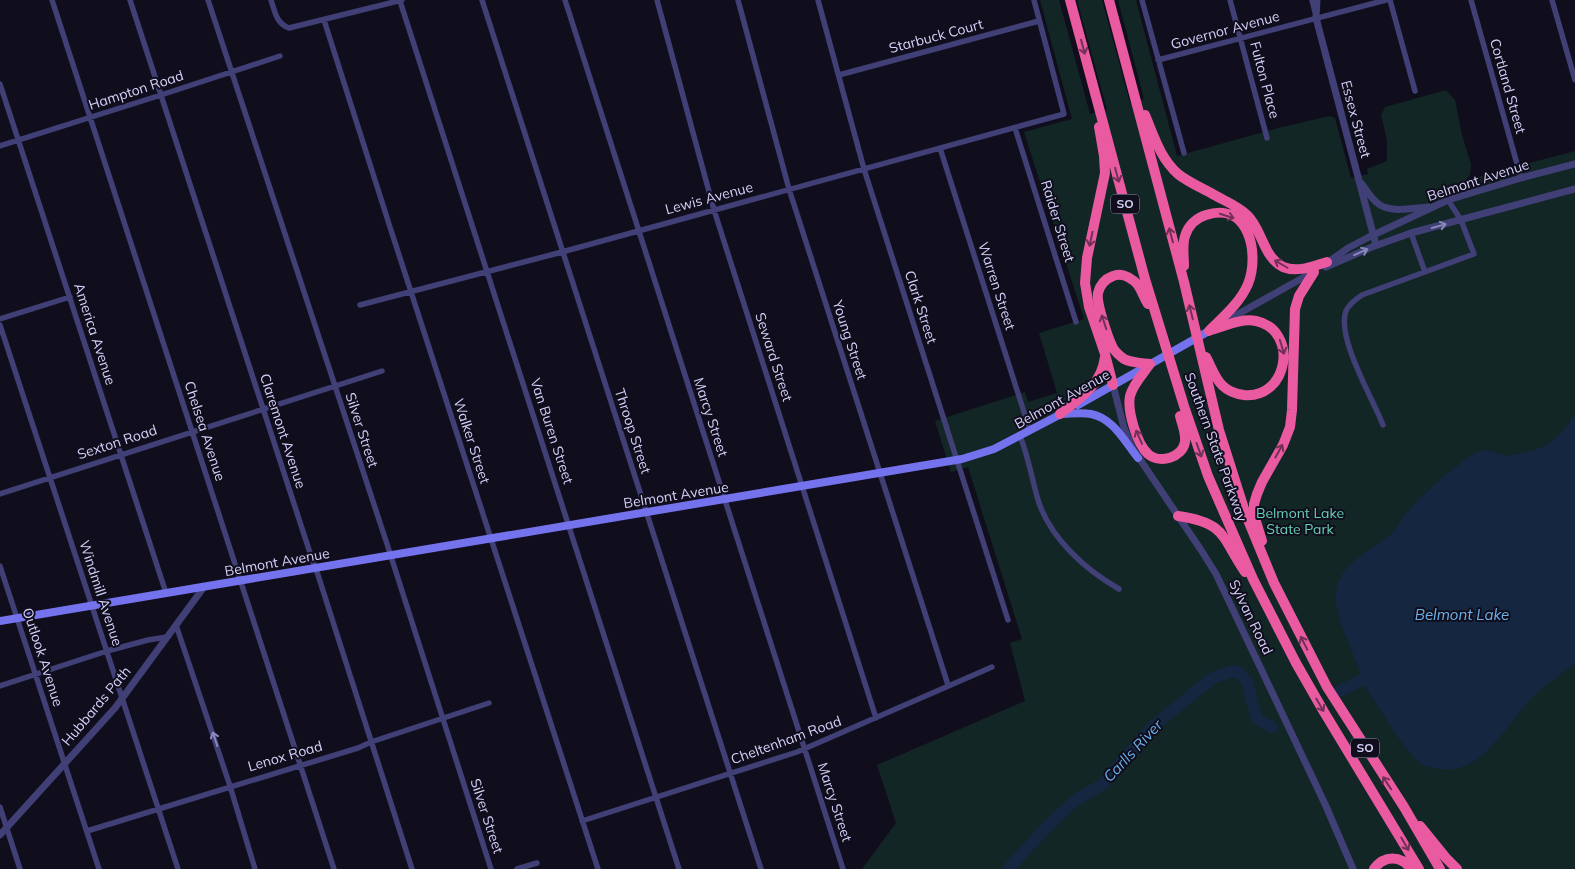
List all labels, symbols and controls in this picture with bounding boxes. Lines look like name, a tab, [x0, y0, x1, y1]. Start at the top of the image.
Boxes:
street label: Governor Avenue	[1169, 7, 1281, 53]
street label: Starbuck Court	[887, 15, 985, 57]
street label: Cortland Street	[1486, 36, 1530, 136]
one-way arrow	[1079, 38, 1088, 54]
street label: Fulton Place	[1246, 39, 1284, 121]
street label: Hampton Road	[86, 66, 186, 114]
street label: Essex Street	[1337, 78, 1375, 160]
street label: Belmont Avenue	[1425, 155, 1531, 205]
one-way arrow	[1113, 166, 1122, 182]
street label: Lewis Avenue	[663, 178, 755, 218]
street label: Raider Street	[1037, 178, 1079, 264]
road number: SO	[1111, 194, 1139, 213]
one-way arrow	[1219, 211, 1235, 221]
one-way arrow	[1431, 220, 1447, 230]
one-way arrow	[1166, 227, 1176, 243]
one-way arrow	[1086, 231, 1095, 247]
street label: Warren Street	[974, 240, 1020, 332]
one-way arrow	[1353, 246, 1368, 256]
one-way arrow	[1275, 259, 1289, 269]
street label: Clark Street	[901, 268, 941, 346]
street label: America Avenue	[70, 281, 120, 387]
street label: Young Street	[828, 297, 871, 382]
one-way arrow	[1186, 305, 1195, 321]
street label: Seward Street	[751, 310, 797, 404]
one-way arrow	[1099, 314, 1108, 330]
one-way arrow	[1277, 338, 1287, 354]
street label: Belmont Avenue	[1011, 365, 1113, 433]
street label: Southern State Parkway	[1181, 370, 1252, 525]
street label: Claremont Avenue	[256, 371, 310, 491]
street label: Marcy Street	[690, 375, 732, 459]
street label: Van Buren Street	[526, 376, 578, 486]
street label: Chelsea Avenue	[180, 379, 230, 483]
street label: Throop Street	[611, 386, 655, 476]
street label: Silver Street	[341, 390, 383, 470]
street label: Walker Street	[450, 396, 494, 486]
street label: Sexton Road	[75, 421, 159, 463]
one-way arrow	[1133, 430, 1143, 445]
one-way arrow	[1195, 442, 1204, 457]
one-way arrow	[1275, 444, 1285, 458]
street label: Belmont Avenue	[622, 478, 730, 512]
park label: Belmont Lake State Park	[1256, 504, 1344, 538]
street label: Windmill Avenue	[75, 538, 127, 648]
street label: Belmont Avenue	[223, 544, 331, 580]
street label: Sylvan Road	[1225, 577, 1277, 657]
street label: Outlook Avenue	[19, 605, 67, 709]
water label: Belmont Lake	[1415, 605, 1509, 624]
one-way arrow	[1299, 636, 1309, 651]
street label: Hubbards Path	[58, 663, 134, 749]
one-way arrow	[1315, 698, 1325, 713]
street label: Cheltenham Road	[728, 712, 844, 768]
water label: Carlls River	[1099, 715, 1167, 786]
one-way arrow	[210, 732, 219, 748]
street label: Lenox Road	[246, 737, 324, 775]
road number: SO	[1351, 738, 1379, 758]
street label: Marcy Street	[814, 760, 856, 844]
street label: Silver Street	[466, 776, 508, 856]
one-way arrow	[1382, 776, 1392, 790]
one-way arrow	[1400, 836, 1410, 850]

